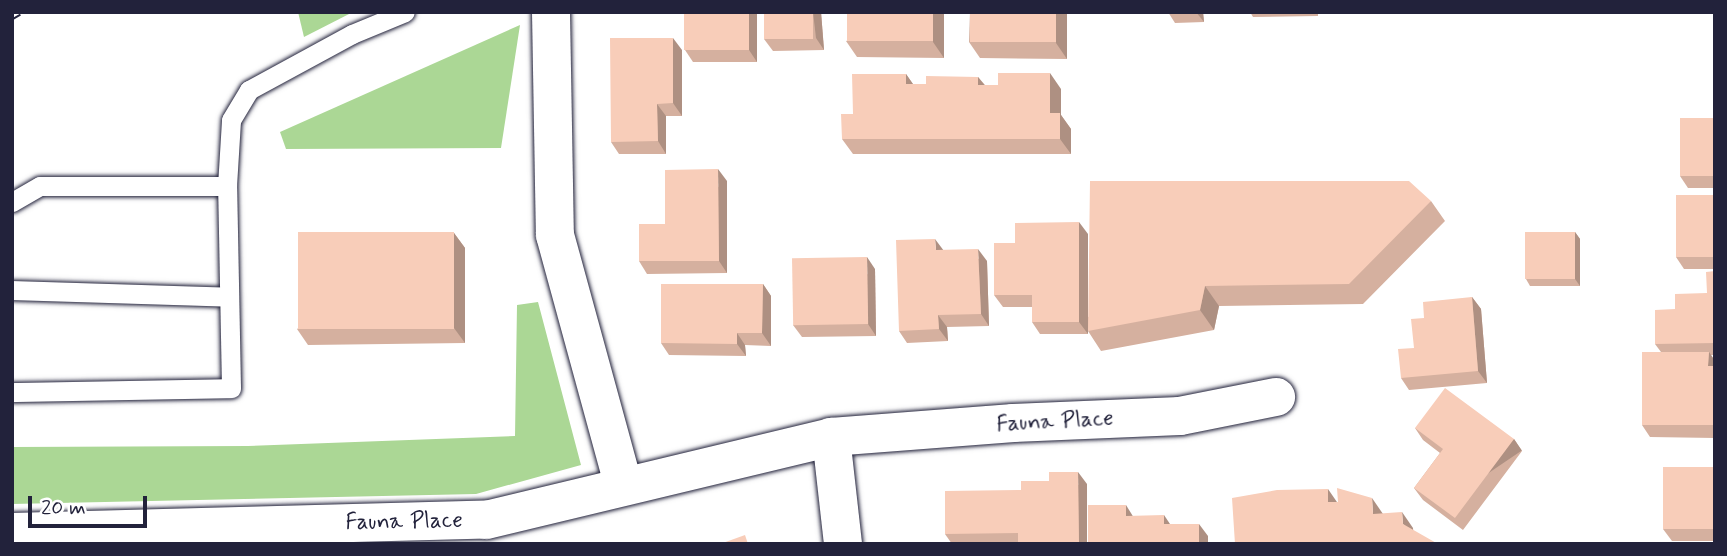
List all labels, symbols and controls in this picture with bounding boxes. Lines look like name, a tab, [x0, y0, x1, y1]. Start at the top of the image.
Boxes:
street label: Fauna Place	[997, 405, 1113, 439]
scale bar	[32, 482, 150, 526]
text: 20 m	[41, 494, 86, 522]
street label: Fauna Place	[347, 507, 461, 537]

